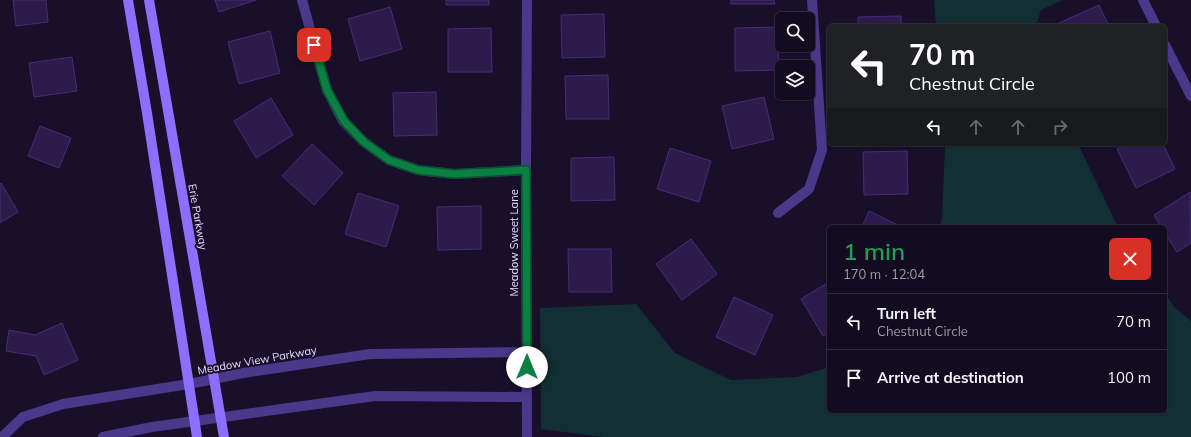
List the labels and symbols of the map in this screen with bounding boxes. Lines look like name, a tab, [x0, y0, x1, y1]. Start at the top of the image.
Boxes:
pin	[297, 28, 331, 62]
street label: Erie Parkway	[185, 183, 211, 251]
street label: Meadow Sweet Lane	[507, 189, 521, 297]
street label: Meadow View Parkway	[196, 343, 318, 377]
position arrow	[506, 346, 548, 388]

